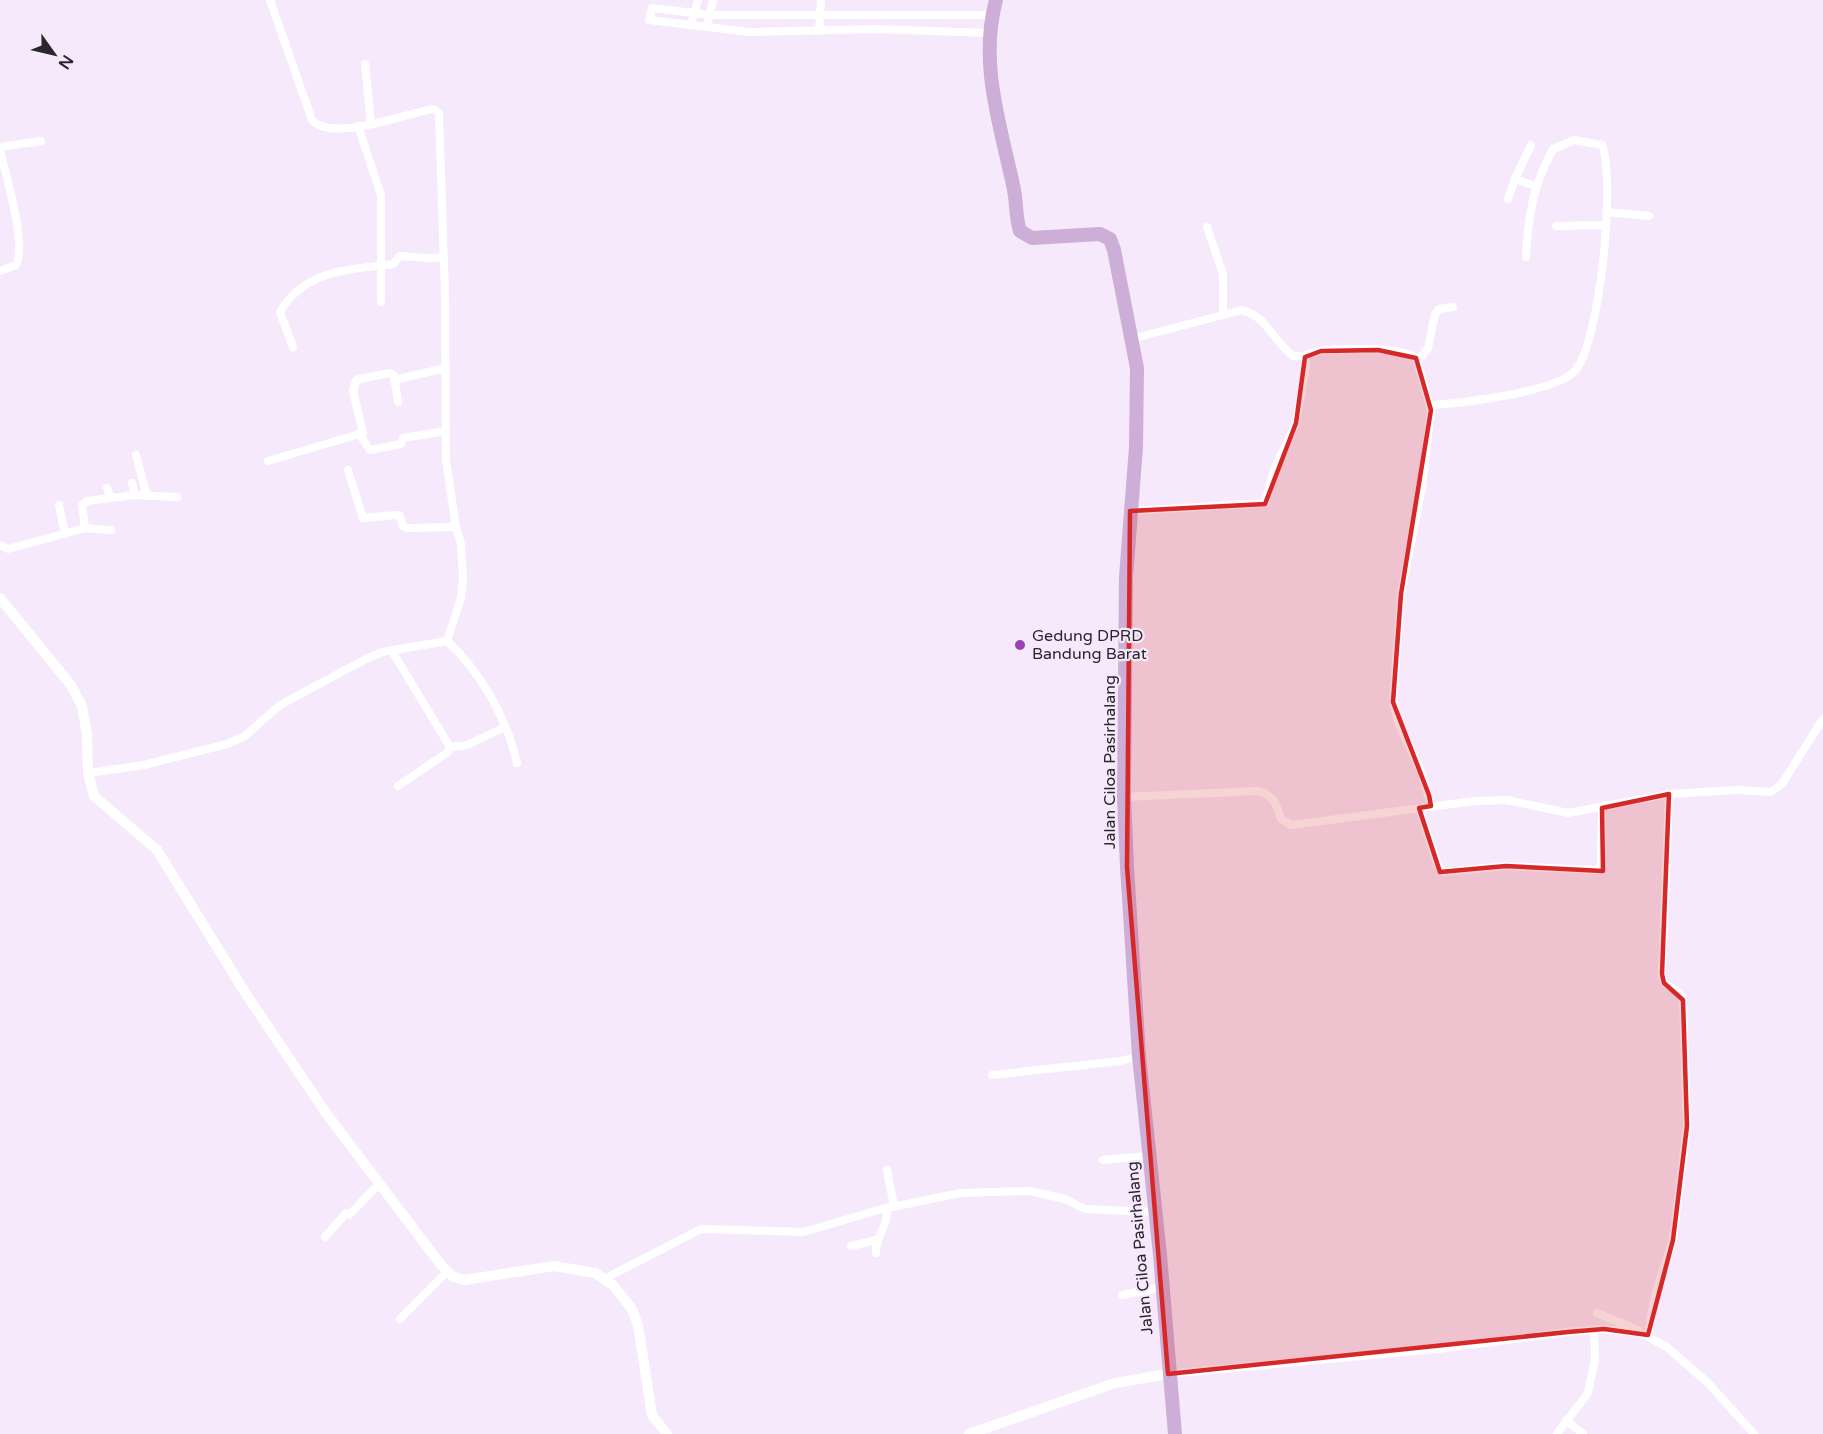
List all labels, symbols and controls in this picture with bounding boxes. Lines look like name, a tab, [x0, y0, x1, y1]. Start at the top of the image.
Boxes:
north arrow	[24, 24, 84, 84]
text: N	[54, 51, 77, 73]
place label: Gedung DPRD Bandung Barat	[1032, 626, 1147, 664]
marker: Gedung DPRD Bandung Barat	[1013, 638, 1027, 652]
street label: Jalan Ciloa Pasirhalang	[1100, 675, 1120, 849]
street label: Jalan Ciloa Pasirhalang	[1122, 1160, 1158, 1336]

